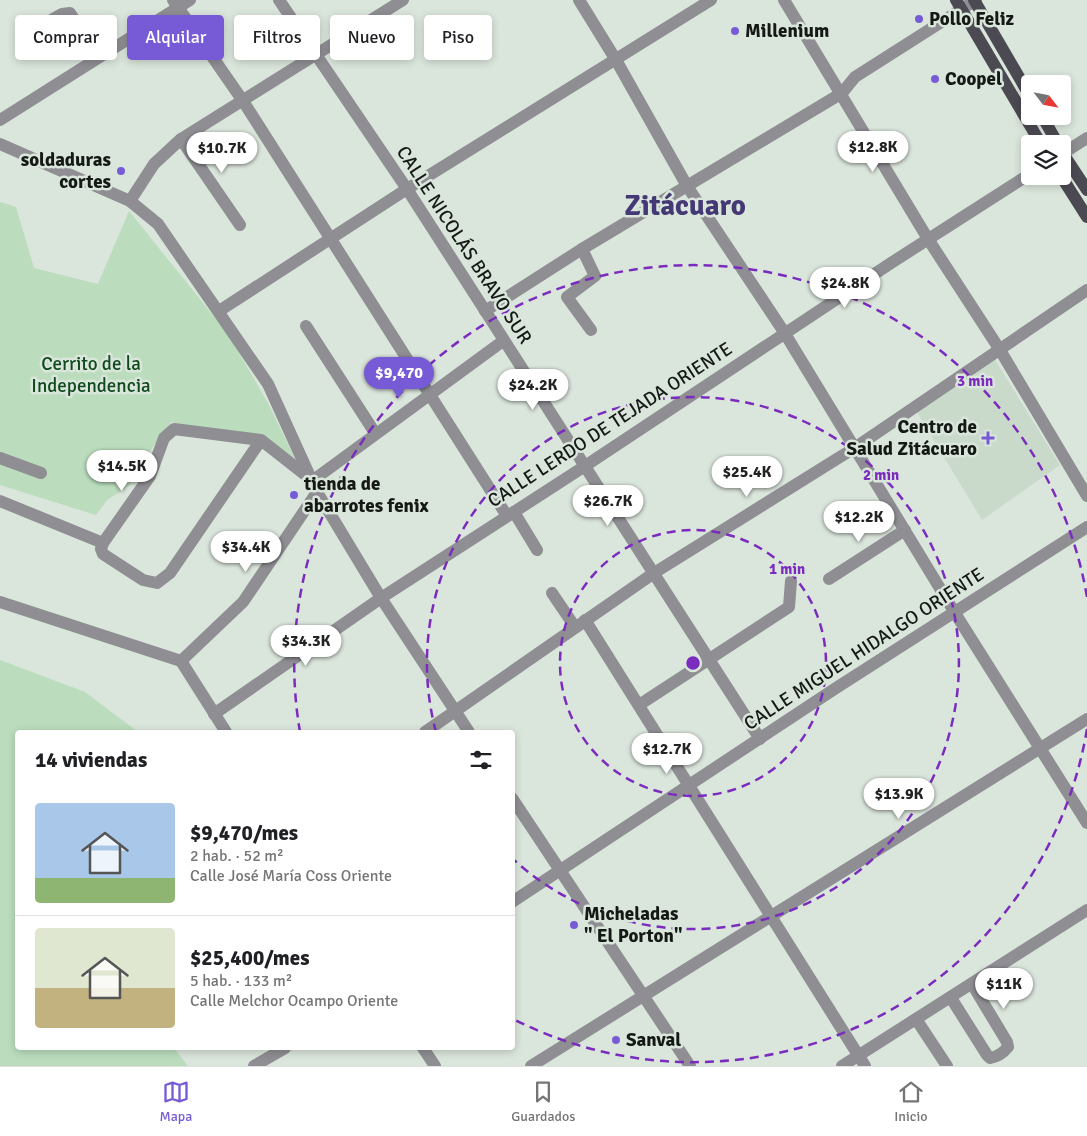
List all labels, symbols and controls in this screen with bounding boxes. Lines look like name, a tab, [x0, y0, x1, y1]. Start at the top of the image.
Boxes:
place label: Pollo Feliz	[929, 7, 1015, 31]
marker: Pollo Feliz	[913, 13, 925, 25]
chip: Comprar	[15, 15, 117, 60]
chip: Alquilar	[127, 15, 224, 60]
chip: Filtros	[234, 15, 320, 60]
chip: Nuevo	[330, 15, 414, 60]
chip: Piso	[424, 15, 492, 60]
place label: Millenium	[745, 19, 829, 43]
marker: Millenium	[729, 25, 741, 37]
place label: Coopel	[945, 67, 1002, 91]
marker: Coopel	[929, 73, 941, 85]
north arrow	[1021, 75, 1071, 125]
map controls	[1021, 75, 1071, 185]
pin: $12.8K	[832, 130, 914, 173]
pin: $10.7K	[181, 132, 263, 174]
button: layers	[1021, 135, 1071, 185]
text: $12.8K	[848, 137, 898, 157]
text: $10.7K	[197, 138, 247, 158]
street label: CALLE NICOLÁS BRAVO SUR	[391, 141, 537, 349]
place label: soldaduras cortes	[21, 148, 111, 194]
marker: soldaduras cortes	[115, 165, 127, 177]
district label: Zitácuaro	[624, 188, 746, 223]
pin: $24.8K	[804, 266, 886, 309]
text: $24.8K	[820, 273, 870, 293]
street label: CALLE LERDO DE TEJADA ORIENTE	[483, 337, 737, 513]
park label: Cerrito de la Independencia	[31, 352, 151, 398]
pin: $9,470	[358, 356, 440, 399]
text: $9,470	[375, 363, 423, 383]
pin: $24.2K	[492, 368, 574, 411]
text: 3 min	[957, 372, 993, 390]
text: $24.2K	[508, 375, 558, 395]
place label: Centro de Salud Zitácuaro	[846, 415, 977, 461]
marker: Centro de Salud Zitácuaro	[981, 431, 995, 445]
pin: $14.5K	[81, 450, 163, 492]
text: $14.5K	[97, 456, 147, 476]
pin: $25.4K	[706, 456, 788, 498]
text: $25.4K	[722, 462, 772, 482]
text: 2 min	[863, 466, 899, 484]
place label: tienda de abarrotes fenix	[303, 472, 430, 518]
pin: $26.7K	[567, 484, 649, 527]
marker: tienda de abarrotes fenix	[288, 489, 300, 501]
text: $26.7K	[583, 491, 633, 511]
pin: $12.2K	[818, 500, 900, 543]
text: $12.2K	[834, 507, 884, 527]
pin: $34.4K	[205, 530, 287, 573]
text: $34.4K	[221, 537, 271, 557]
text: 1 min	[769, 560, 805, 578]
street label: CALLE MIGUEL HIDALGO ORIENTE	[739, 562, 989, 736]
pin: $34.3K	[265, 624, 347, 667]
text: $34.3K	[281, 631, 331, 651]
centre of rings	[684, 654, 702, 672]
pin: $12.7K	[626, 732, 708, 775]
text: $12.7K	[642, 739, 692, 759]
icon: filters	[467, 746, 495, 774]
text: 14 viviendas	[35, 747, 147, 773]
pin: $13.9K	[858, 778, 940, 820]
text: $13.9K	[874, 784, 924, 804]
text: $9,470/mes	[190, 820, 298, 846]
icon: home	[75, 823, 135, 883]
text: 2 hab. · 52 m²	[190, 846, 284, 866]
text: Calle José María Coss Oriente	[190, 866, 392, 886]
place label: Micheladas " El Porton"	[584, 902, 682, 948]
marker: Micheladas " El Porton"	[568, 919, 580, 931]
text: $25,400/mes	[190, 945, 309, 971]
icon: home	[75, 948, 135, 1008]
pin: $11K	[974, 968, 1034, 1010]
text: 5 hab. · 133 m²	[190, 971, 292, 991]
text: $11K	[986, 974, 1022, 994]
text: Calle Melchor Ocampo Oriente	[190, 991, 398, 1011]
place label: Sanval	[626, 1028, 681, 1052]
marker: Sanval	[610, 1034, 622, 1046]
tab: Mapa	[159, 1078, 192, 1125]
tab: Guardados	[511, 1078, 575, 1125]
tab: Inicio	[894, 1078, 928, 1125]

